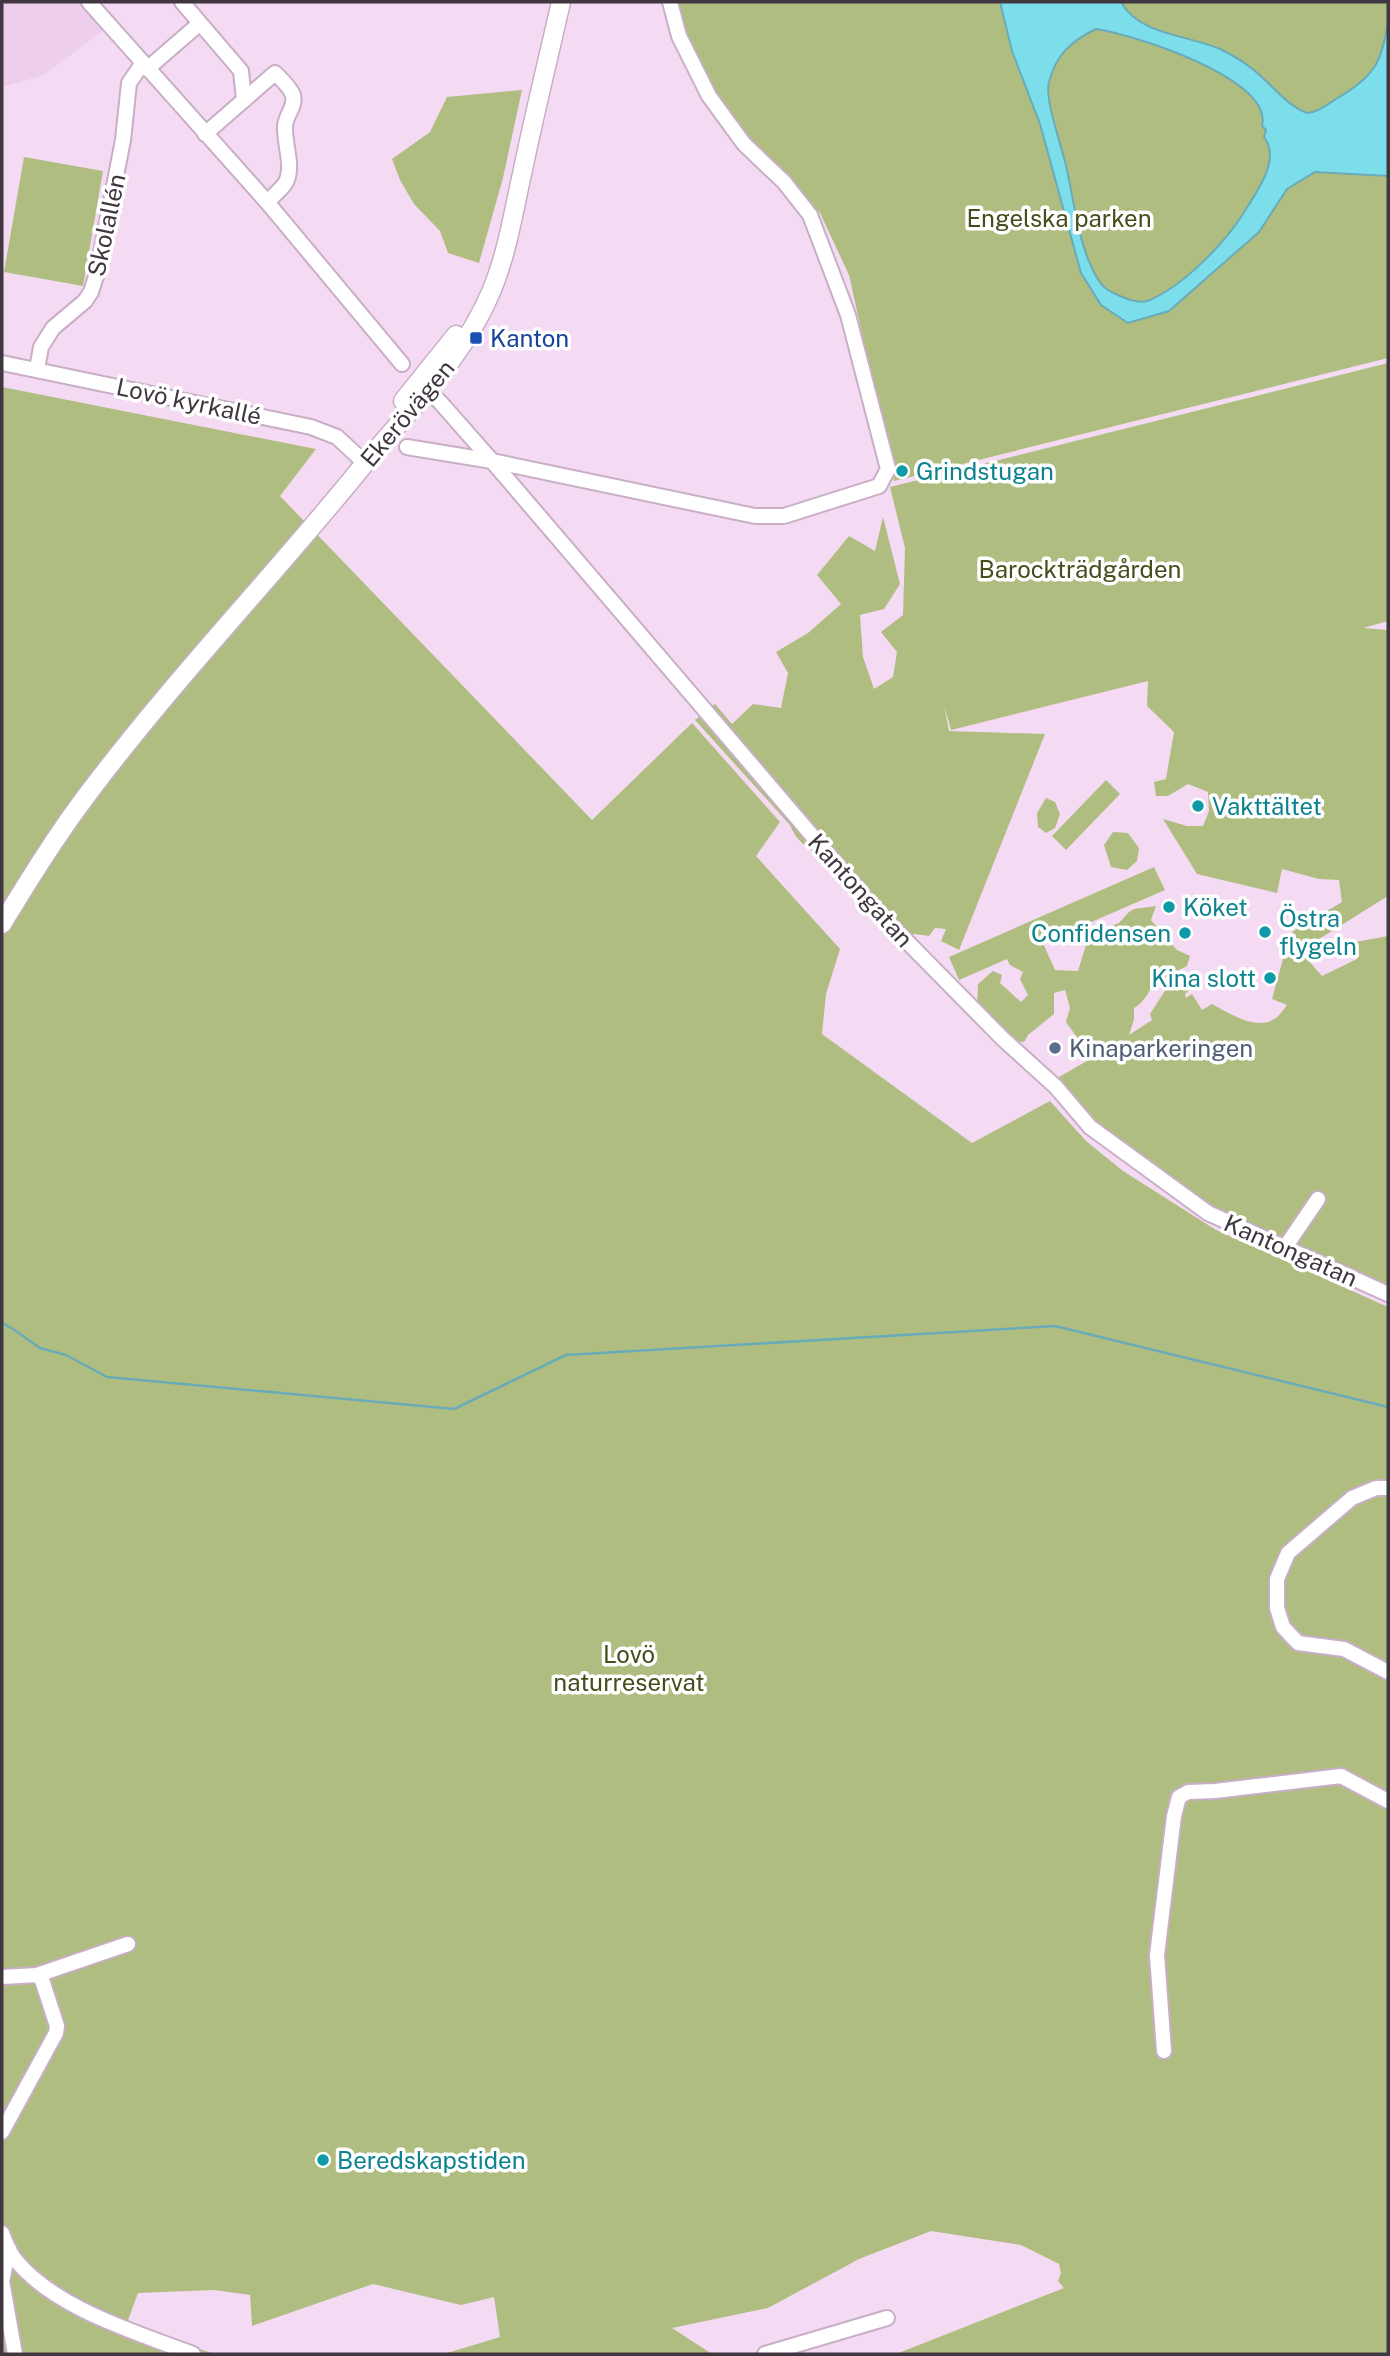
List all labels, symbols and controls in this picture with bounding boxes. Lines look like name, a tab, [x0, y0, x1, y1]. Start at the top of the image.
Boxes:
street label: Skolallén	[81, 171, 131, 279]
park label: Engelska parken	[966, 204, 1152, 232]
place label: Kanton	[490, 324, 569, 352]
marker: Kanton	[468, 330, 484, 346]
street label: Ekerövägen	[354, 354, 460, 472]
street label: Lovö kyrkallé	[114, 372, 264, 430]
place label: Grindstugan	[916, 457, 1054, 485]
marker: Grindstugan	[894, 463, 910, 479]
park label: Barockträdgården	[979, 555, 1181, 583]
place label: Vakttältet	[1212, 792, 1322, 820]
marker: Vakttältet	[1190, 798, 1206, 814]
street label: Kantongatan	[803, 828, 919, 952]
place label: Köket	[1183, 893, 1248, 921]
marker: Köket	[1161, 899, 1177, 915]
place label: Östra flygeln	[1279, 903, 1357, 960]
place label: Confidensen	[1031, 919, 1171, 947]
marker: Östra flygeln	[1257, 924, 1273, 940]
marker: Confidensen	[1177, 925, 1193, 941]
place label: Kina slott	[1151, 964, 1256, 992]
marker: Kina slott	[1262, 970, 1278, 986]
place label: Kinaparkeringen	[1069, 1034, 1253, 1062]
marker: Kinaparkeringen	[1047, 1040, 1063, 1056]
street label: Kantongatan	[1220, 1208, 1362, 1292]
park label: Lovö naturreservat	[553, 1640, 705, 1696]
place label: Beredskapstiden	[337, 2146, 526, 2174]
marker: Beredskapstiden	[315, 2152, 331, 2168]

